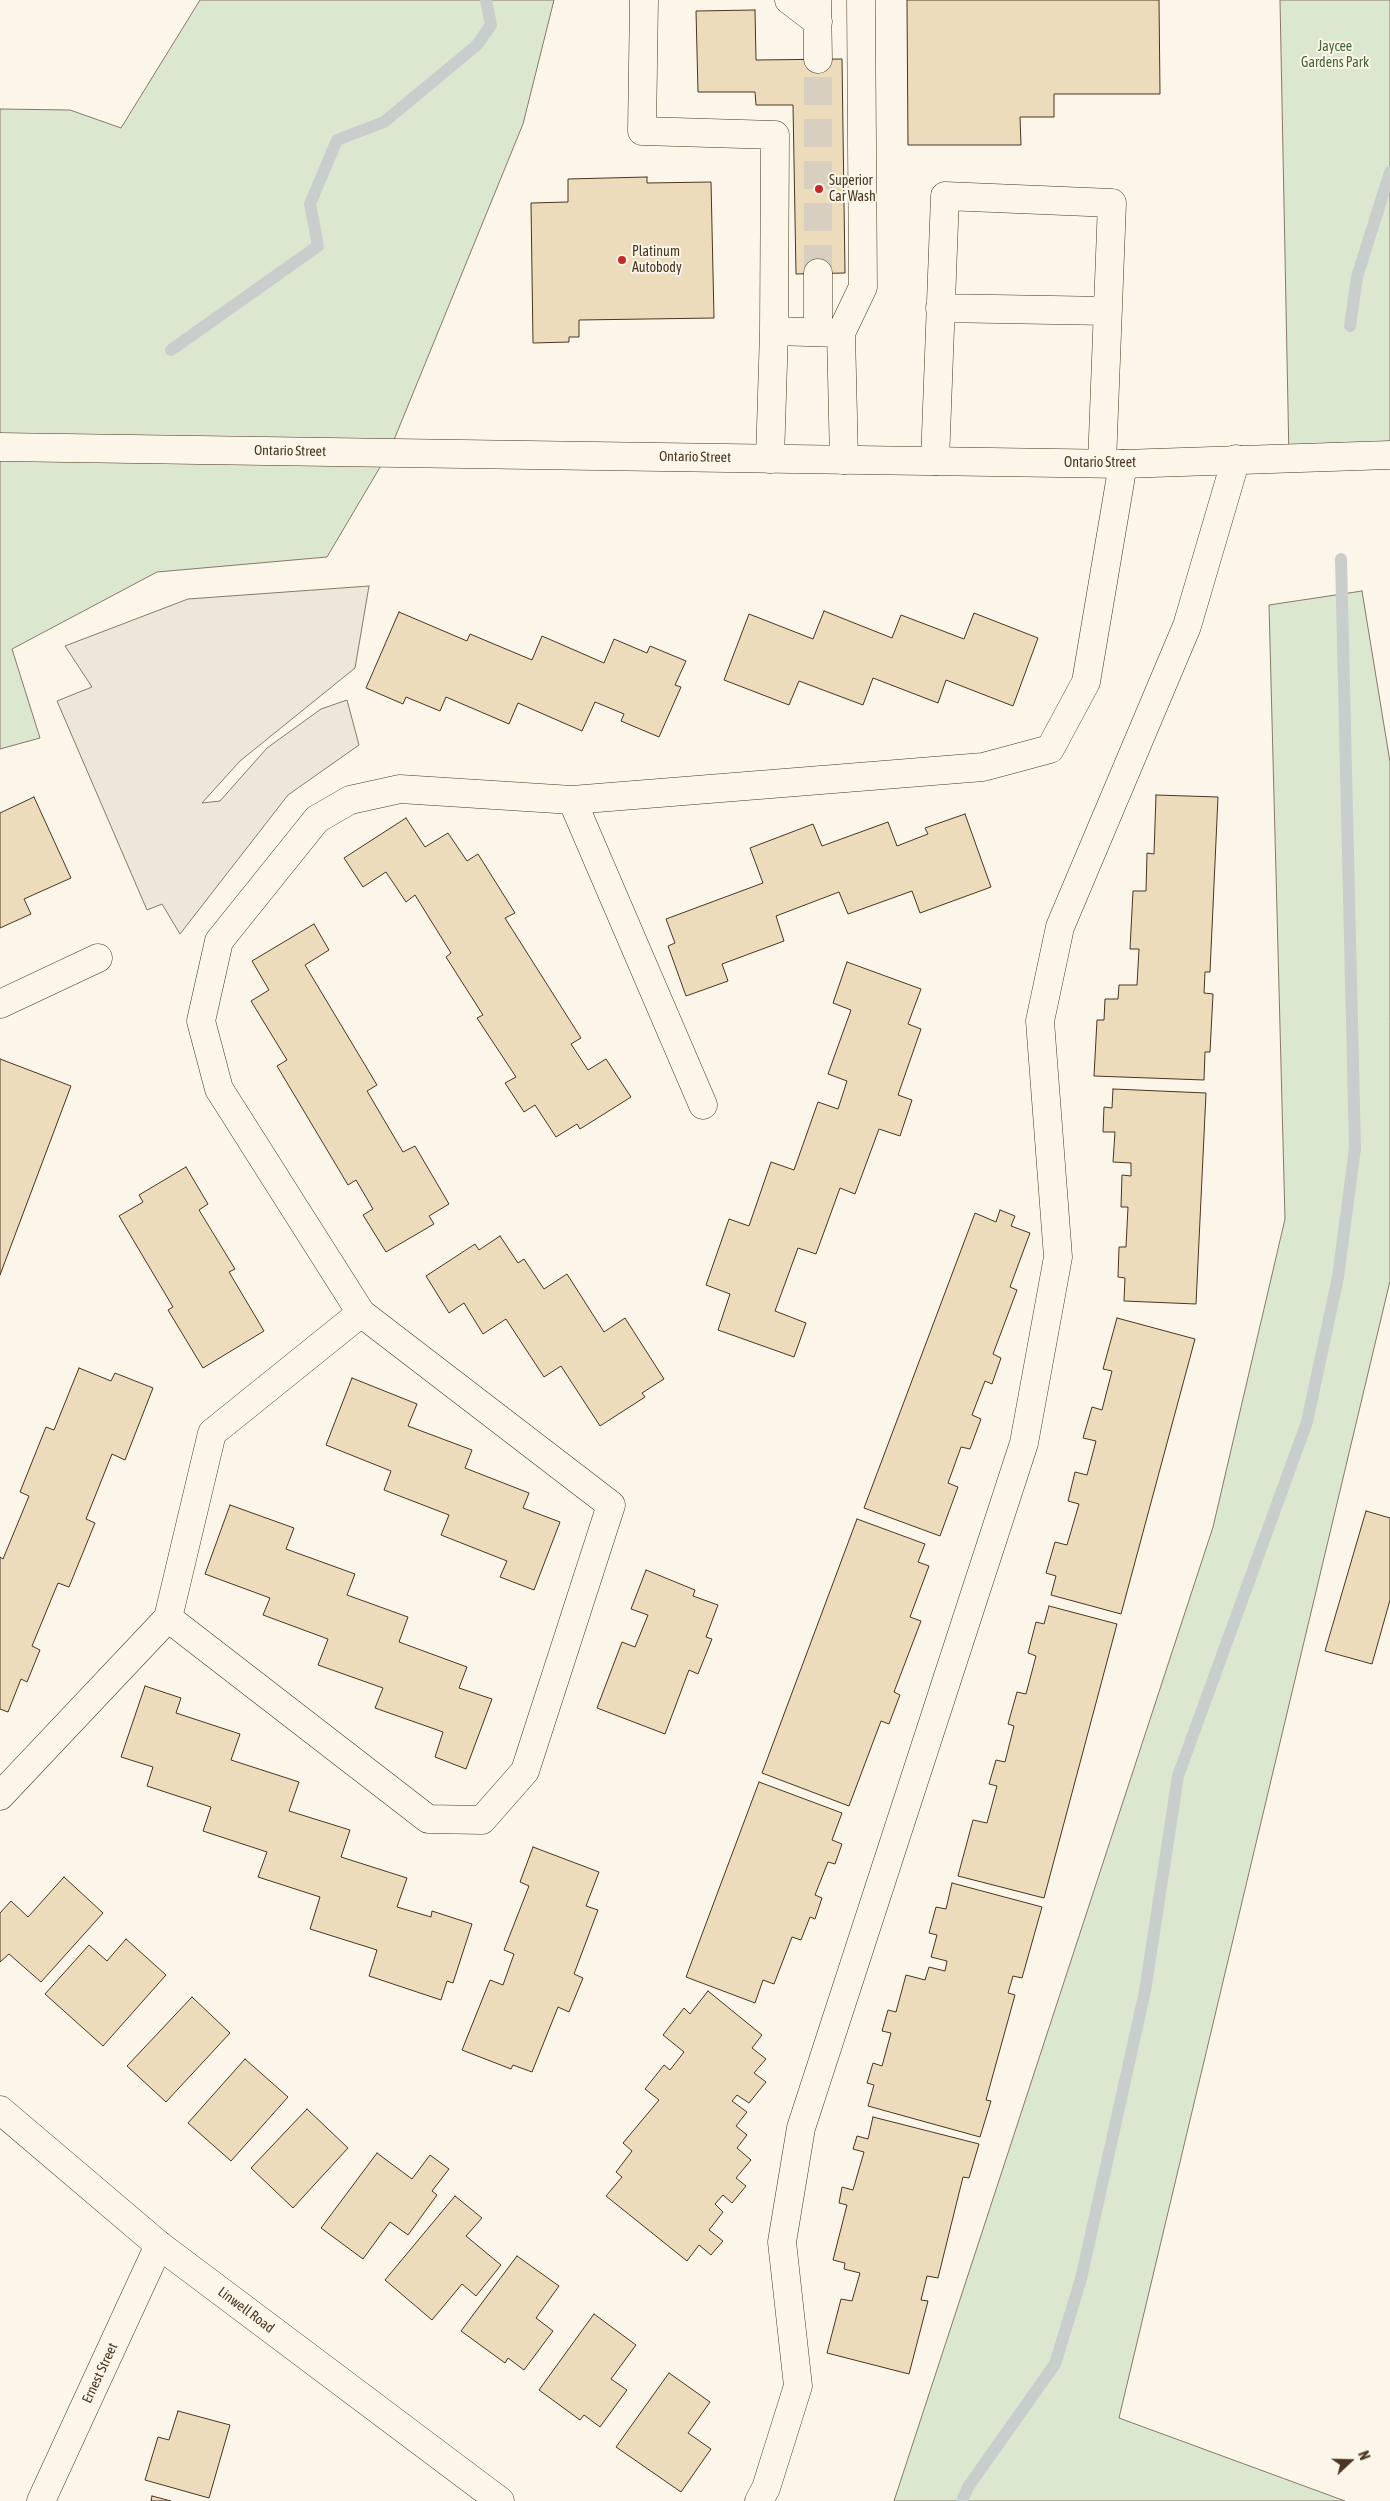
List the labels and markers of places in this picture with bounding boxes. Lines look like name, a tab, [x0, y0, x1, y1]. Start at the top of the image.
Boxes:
place label: Superior Car Wash	[829, 173, 876, 206]
marker: Superior Car Wash	[813, 183, 825, 195]
place label: Platinum Autobody	[632, 244, 682, 276]
marker: Platinum Autobody	[616, 254, 628, 266]

